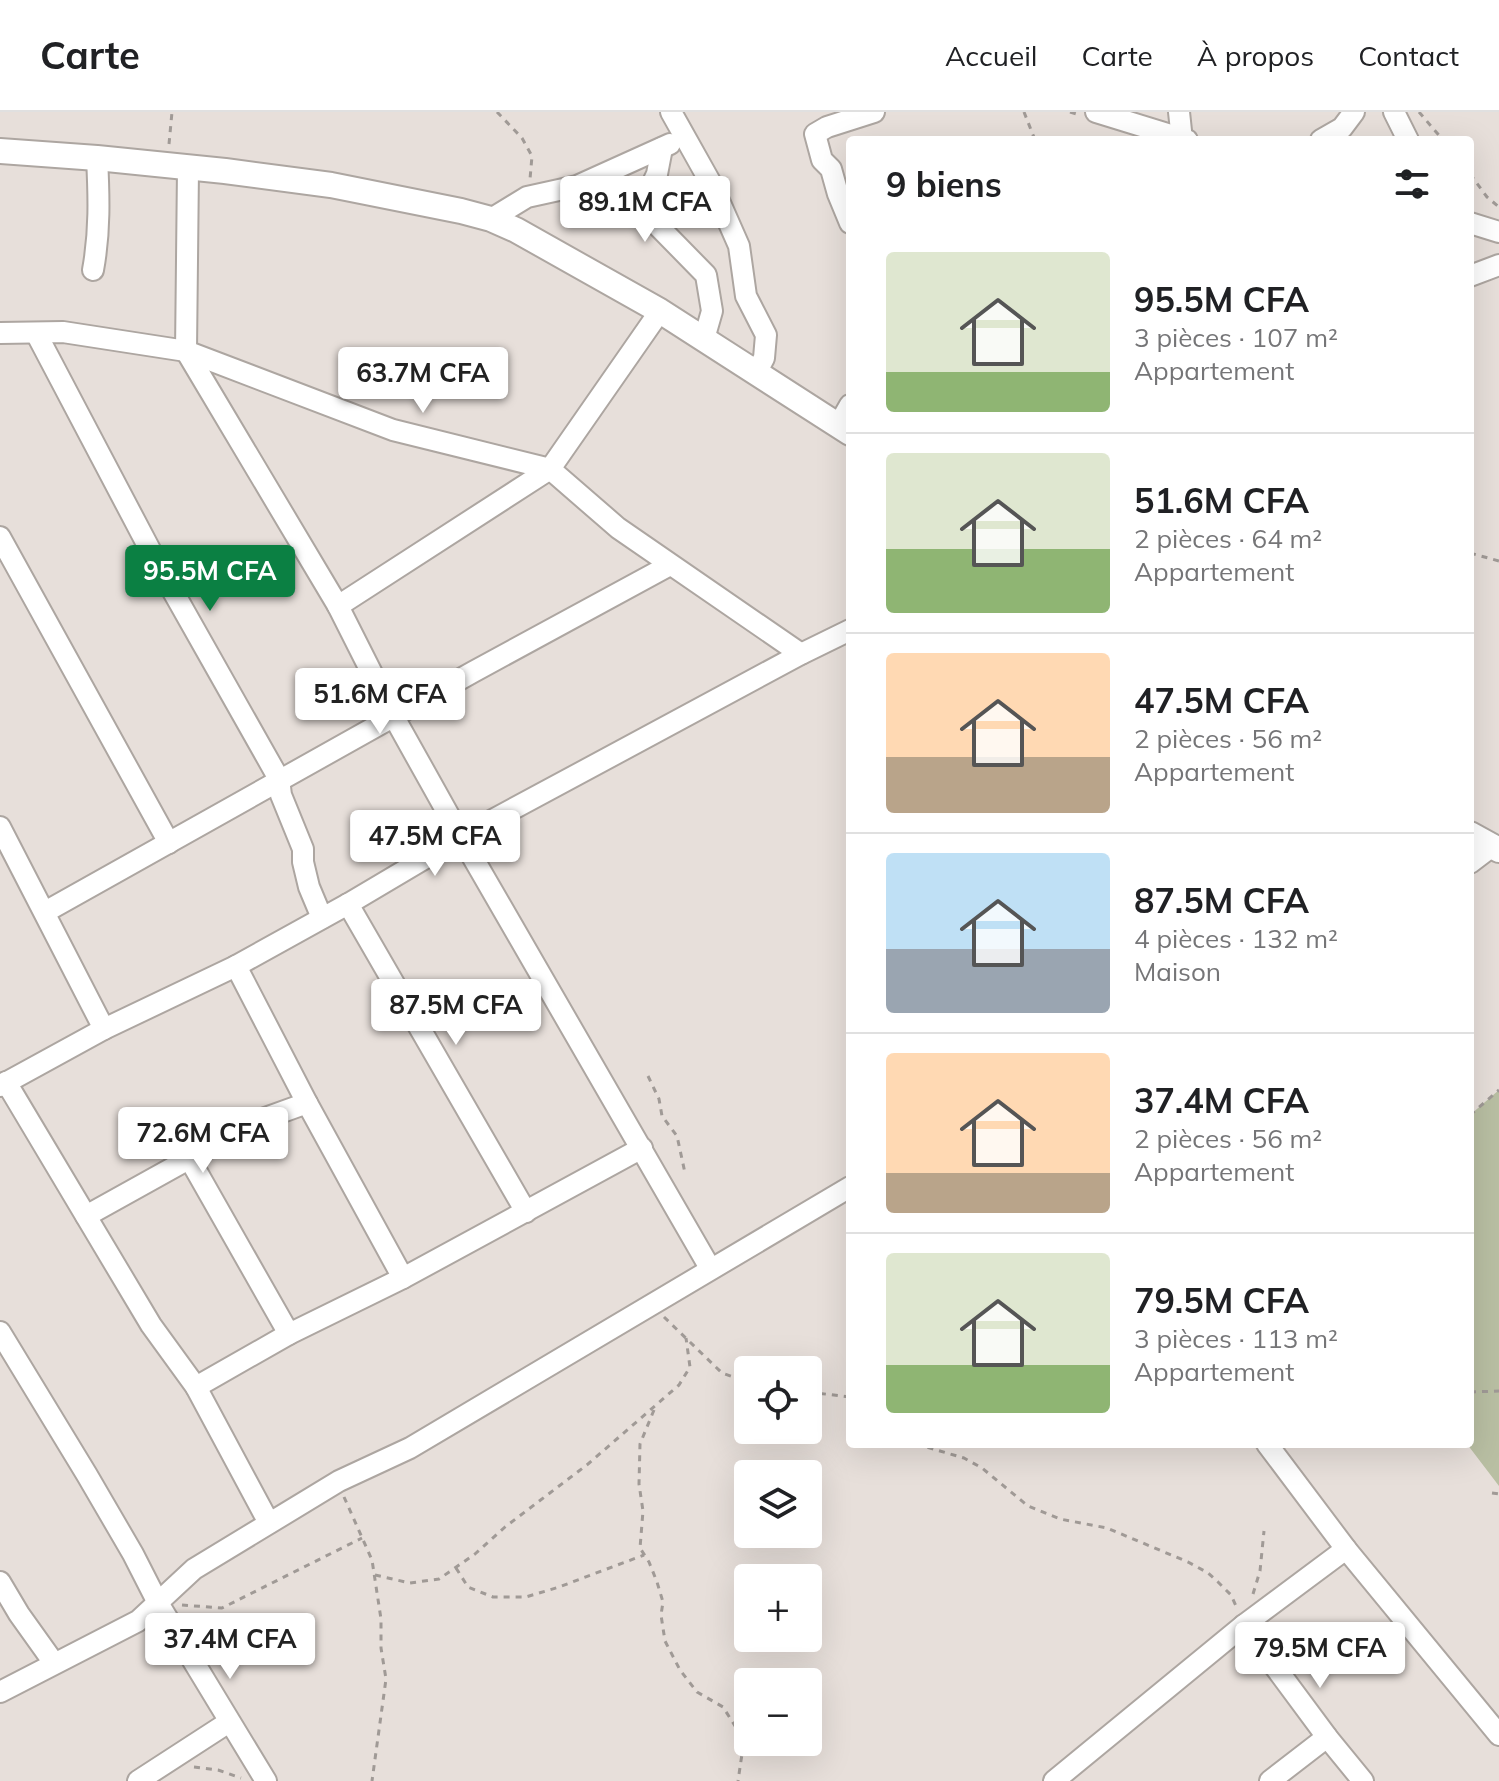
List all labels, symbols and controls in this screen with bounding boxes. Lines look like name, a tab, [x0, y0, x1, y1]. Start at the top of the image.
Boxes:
text: Carte	[40, 31, 140, 79]
text: Accueil	[945, 38, 1038, 73]
text: Carte	[1082, 38, 1153, 73]
text: À propos	[1197, 38, 1314, 73]
text: Contact	[1358, 38, 1459, 73]
icon: filters	[1390, 162, 1434, 206]
text: 9 biens	[886, 163, 1002, 206]
pin: 89.1M CFA	[553, 176, 737, 244]
text: 89.1M CFA	[578, 185, 712, 218]
text: 95.5M CFA	[1134, 278, 1309, 321]
icon: home	[950, 284, 1046, 380]
text: 3 pièces · 107 m²	[1134, 321, 1338, 354]
pin: 63.7M CFA	[331, 347, 515, 415]
text: Appartement	[1134, 354, 1294, 387]
text: 63.7M CFA	[356, 356, 490, 389]
text: 51.6M CFA	[1134, 479, 1309, 522]
icon: home	[950, 485, 1046, 581]
text: 2 pièces · 64 m²	[1134, 522, 1322, 555]
pin: 95.5M CFA	[118, 545, 302, 613]
text: 95.5M CFA	[143, 554, 277, 587]
text: Appartement	[1134, 555, 1294, 588]
pin: 51.6M CFA	[288, 668, 472, 736]
text: 51.6M CFA	[313, 677, 447, 710]
text: 47.5M CFA	[1134, 679, 1309, 722]
icon: home	[950, 685, 1046, 781]
text: 2 pièces · 56 m²	[1134, 722, 1322, 755]
text: Appartement	[1134, 755, 1294, 788]
pin: 47.5M CFA	[343, 810, 527, 878]
text: 47.5M CFA	[368, 819, 502, 852]
text: 87.5M CFA	[1134, 879, 1309, 922]
icon: home	[950, 885, 1046, 981]
text: 4 pièces · 132 m²	[1134, 922, 1338, 955]
text: Maison	[1134, 955, 1221, 988]
pin: 87.5M CFA	[364, 979, 548, 1047]
text: 87.5M CFA	[389, 988, 523, 1021]
text: 37.4M CFA	[1134, 1079, 1309, 1122]
icon: home	[950, 1085, 1046, 1181]
pin: 72.6M CFA	[111, 1107, 295, 1175]
text: 72.6M CFA	[136, 1116, 270, 1149]
text: 2 pièces · 56 m²	[1134, 1122, 1322, 1155]
text: Appartement	[1134, 1155, 1294, 1188]
text: 79.5M CFA	[1134, 1279, 1309, 1322]
icon: home	[950, 1285, 1046, 1381]
text: 3 pièces · 113 m²	[1134, 1322, 1338, 1355]
text: Appartement	[1134, 1355, 1294, 1388]
map controls	[734, 1356, 822, 1756]
button: locate	[734, 1356, 822, 1444]
button: layers	[734, 1460, 822, 1548]
button: +	[734, 1564, 822, 1652]
pin: 37.4M CFA	[138, 1613, 322, 1681]
text: 37.4M CFA	[163, 1622, 297, 1655]
pin: 79.5M CFA	[1228, 1622, 1412, 1690]
text: 79.5M CFA	[1253, 1631, 1387, 1664]
button: −	[734, 1668, 822, 1756]

